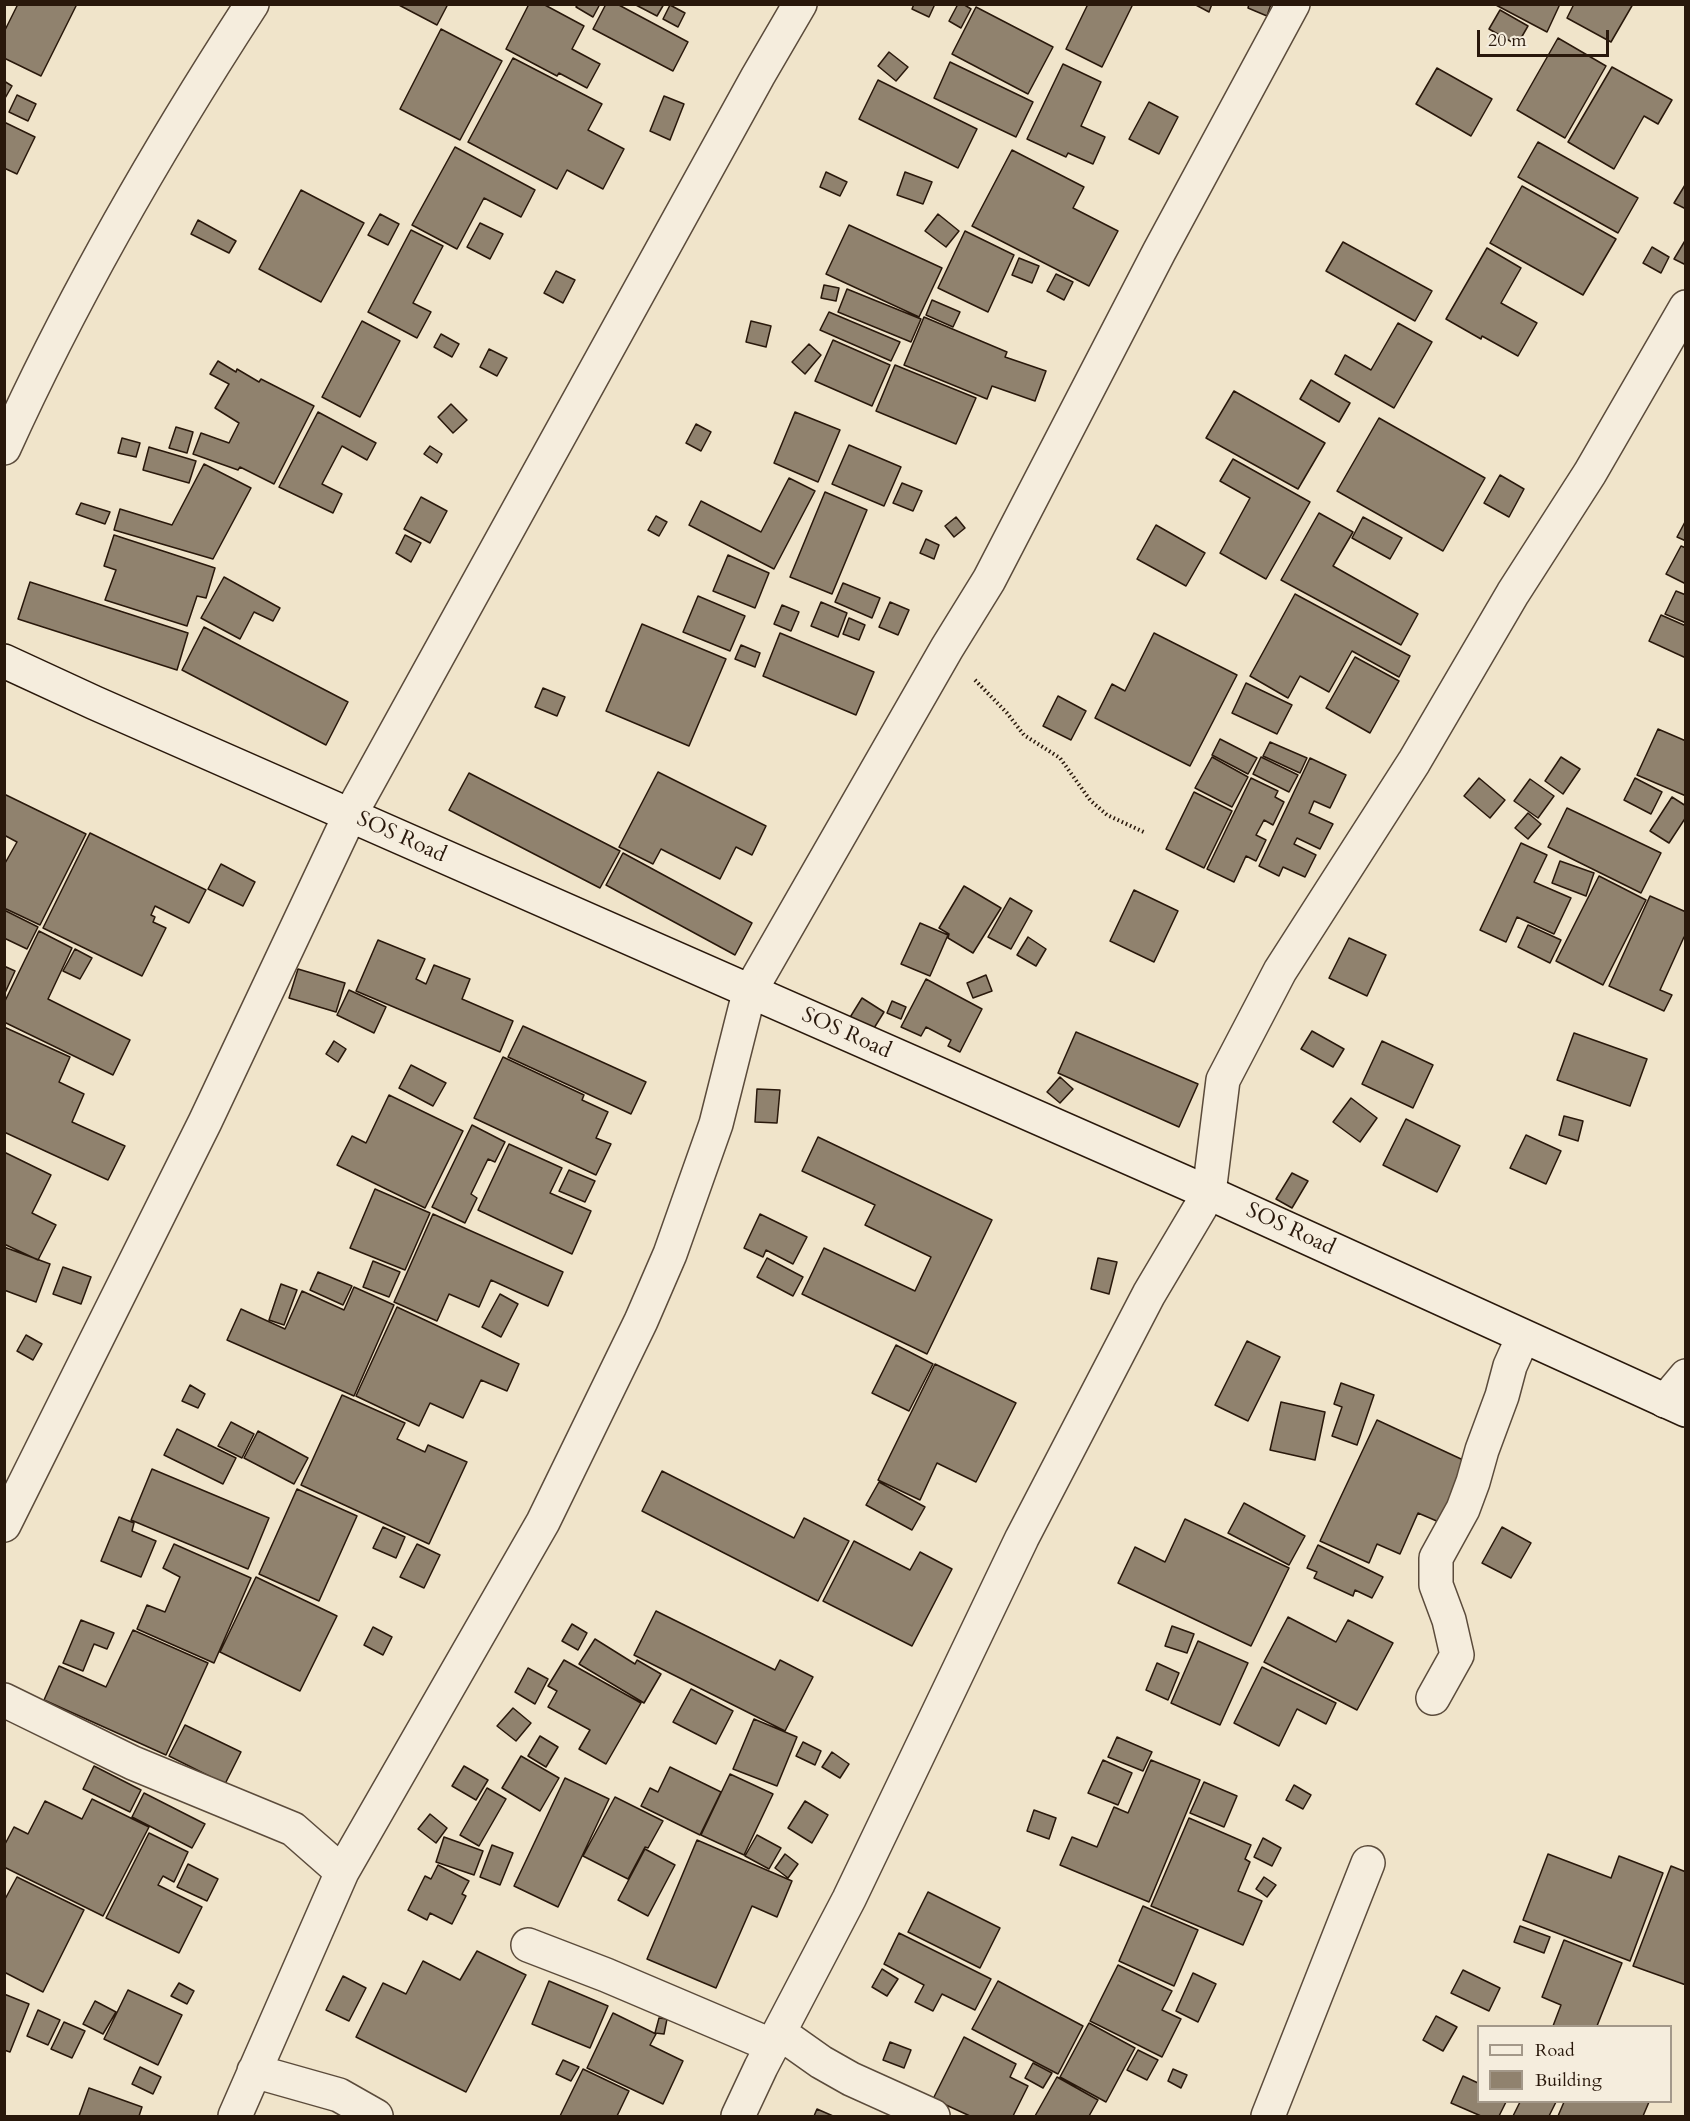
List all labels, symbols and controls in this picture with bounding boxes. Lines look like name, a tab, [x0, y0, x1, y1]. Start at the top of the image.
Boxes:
scale bar	[1480, 18, 1612, 56]
text: 20 m	[1488, 28, 1527, 53]
street label: SOS Road	[352, 807, 450, 869]
street label: SOS Road	[797, 1003, 895, 1065]
street label: SOS Road	[1241, 1198, 1339, 1262]
legend	[1477, 2025, 1672, 2103]
text: Road	[1535, 2038, 1575, 2063]
text: Building	[1535, 2068, 1602, 2093]

